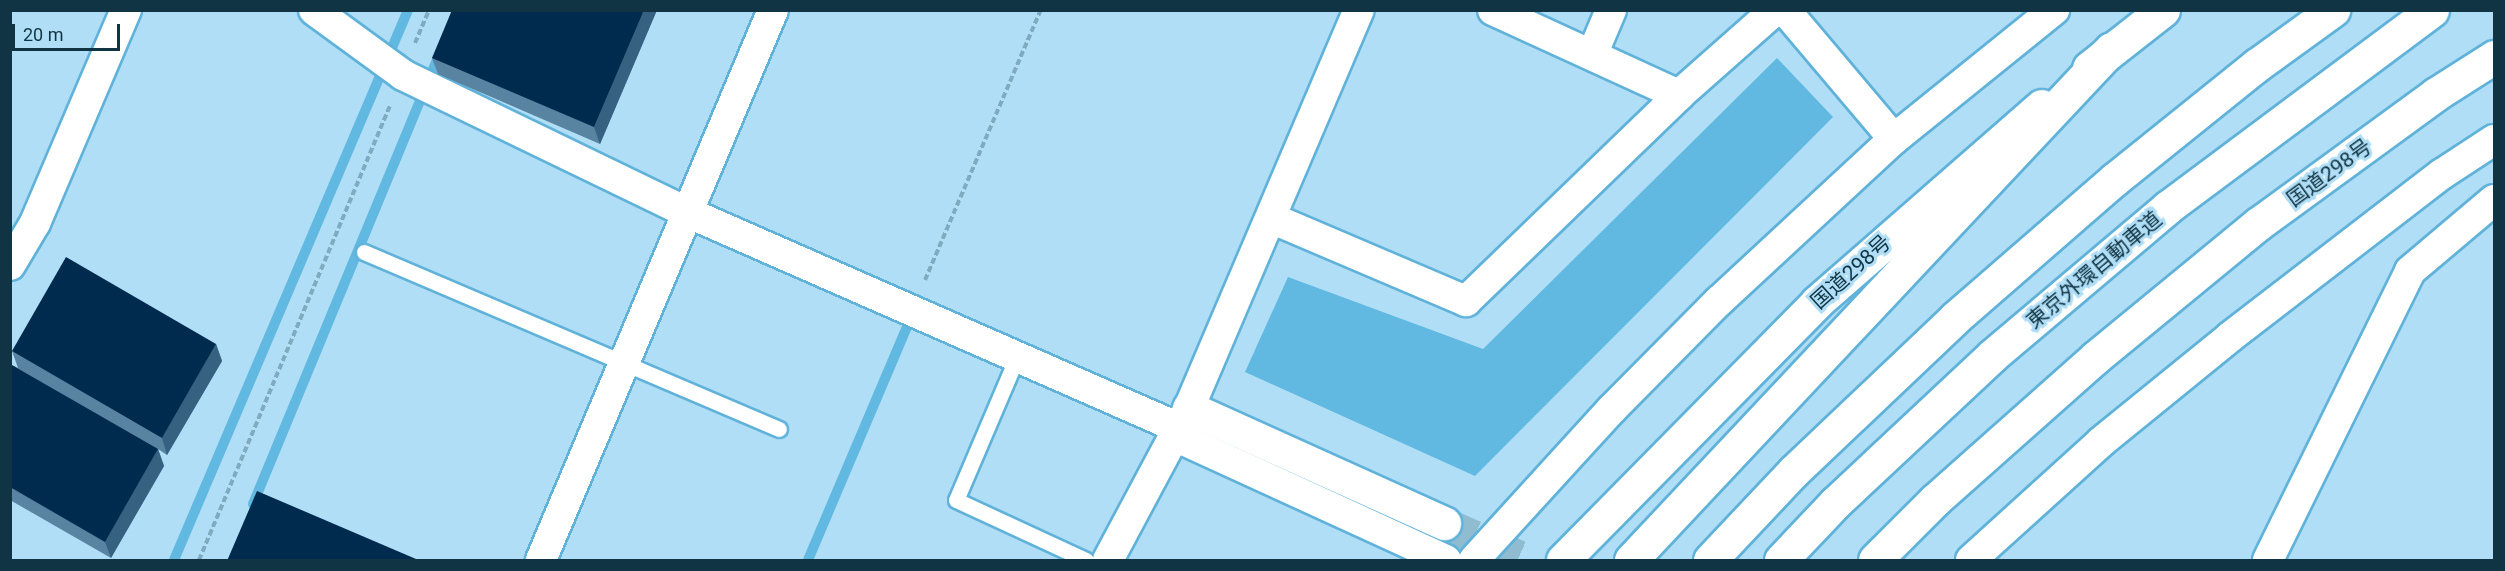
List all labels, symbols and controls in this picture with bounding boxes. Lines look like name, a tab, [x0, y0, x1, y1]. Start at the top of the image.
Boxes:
scale bar	[15, 12, 123, 50]
text: 20 m	[23, 24, 63, 45]
street label: 国道298号	[2282, 134, 2376, 212]
street label: 東京外環自動車道	[2022, 206, 2166, 334]
street label: 国道298号	[1806, 230, 1896, 314]

